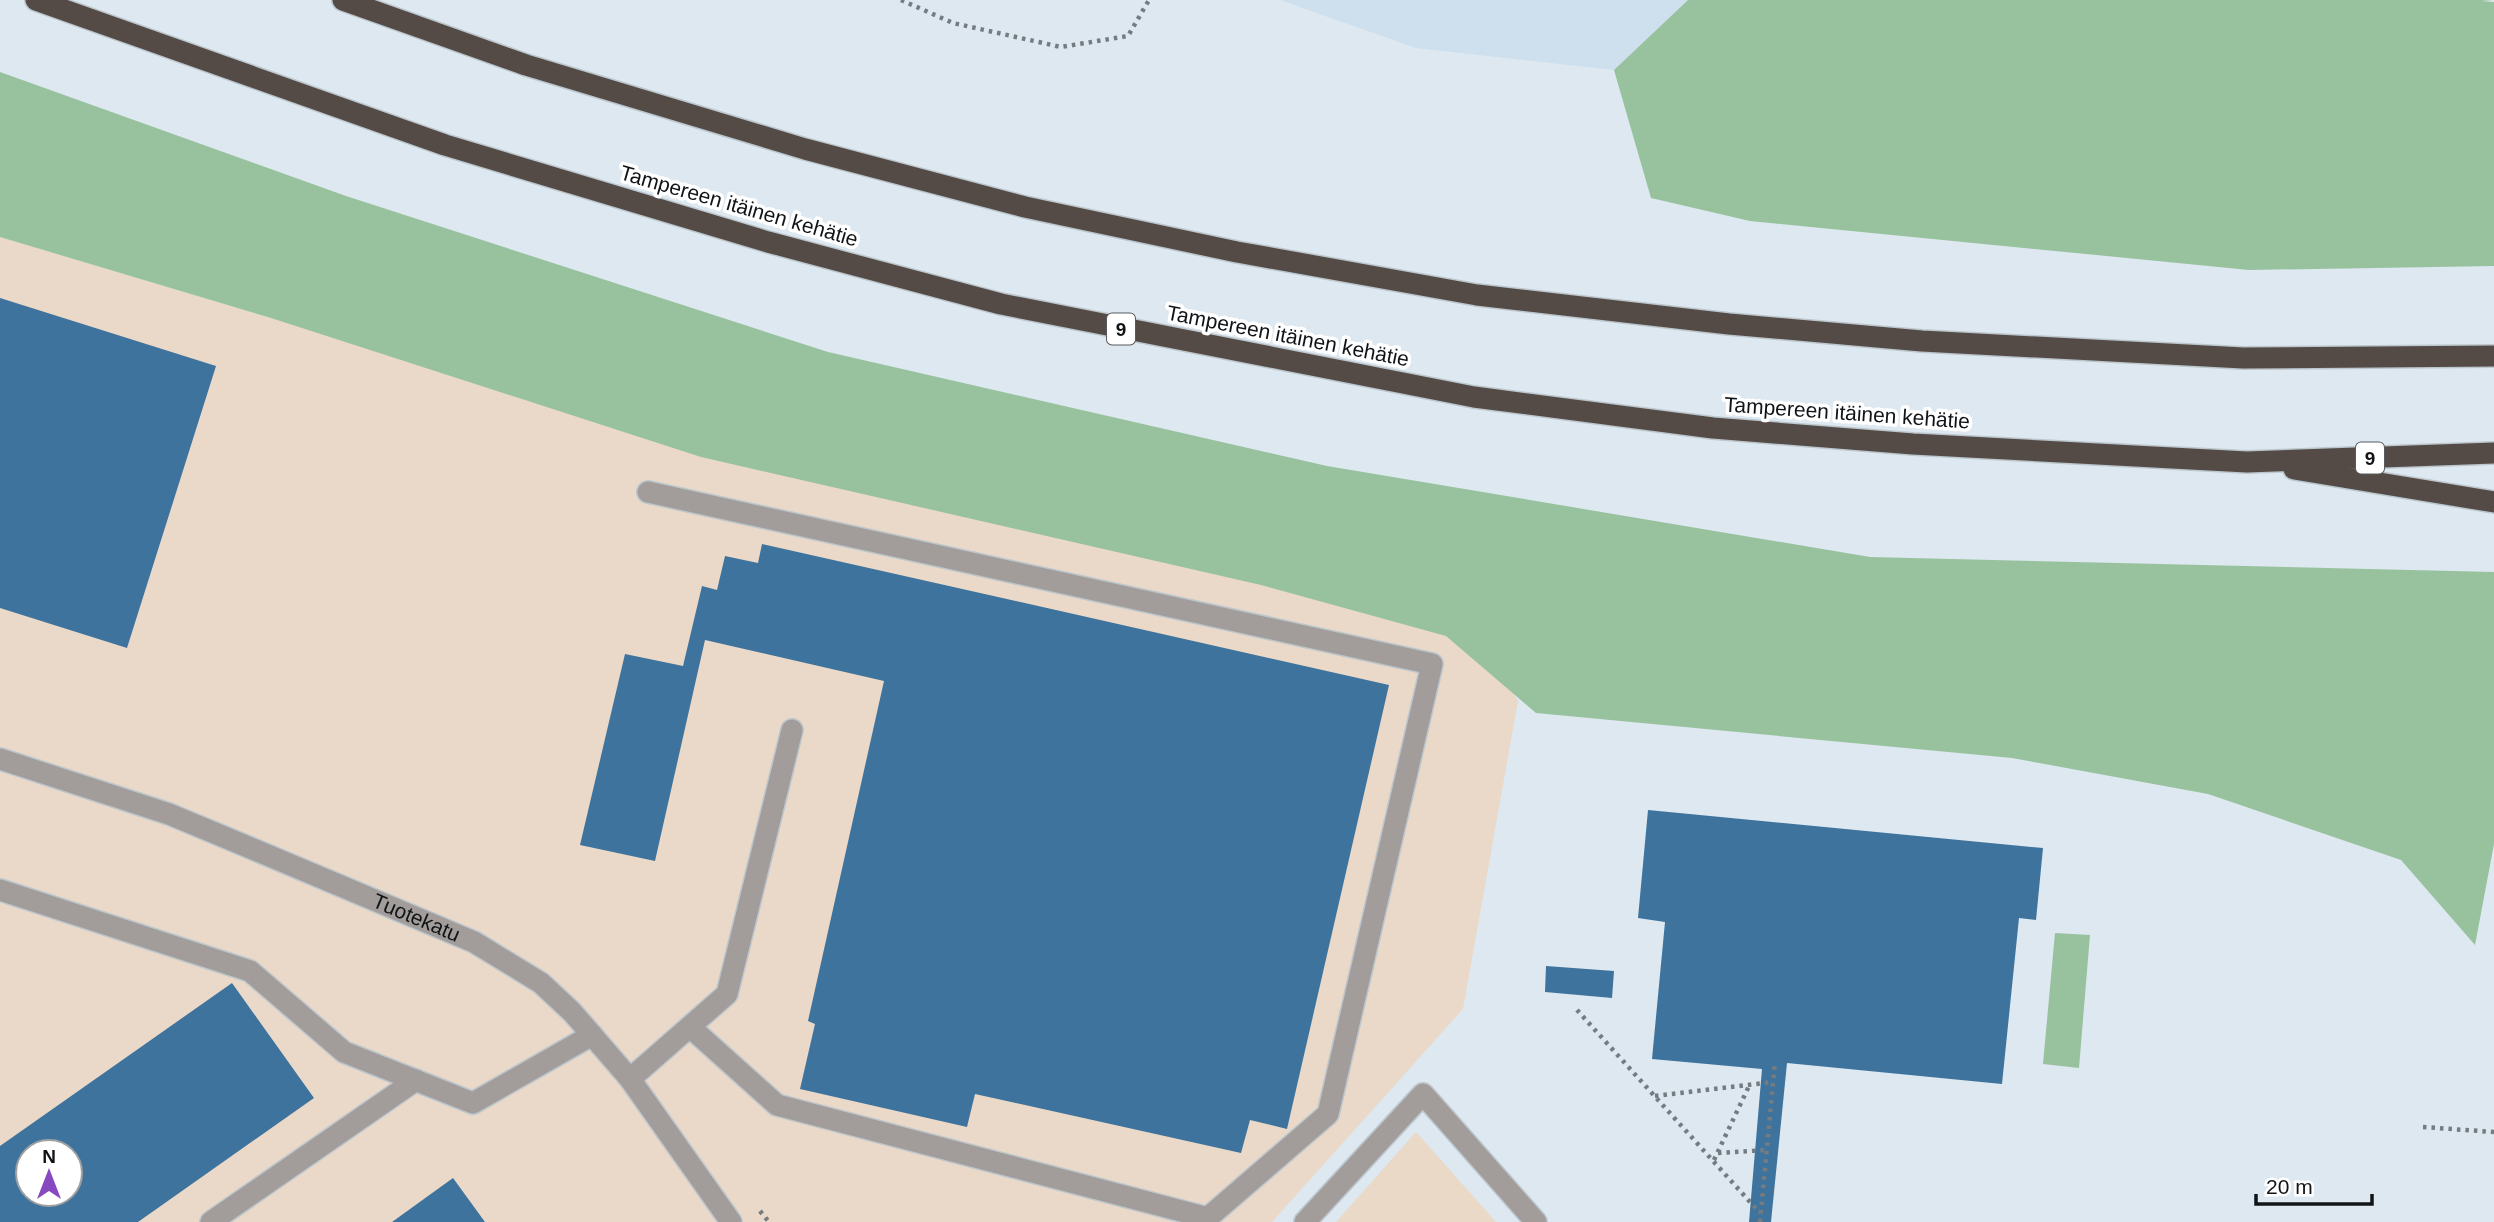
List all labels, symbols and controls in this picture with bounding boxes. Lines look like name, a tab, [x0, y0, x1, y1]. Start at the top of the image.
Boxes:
street label: Tampereen itäinen kehätie	[618, 161, 861, 251]
street label: Tampereen itäinen kehätie	[1165, 301, 1411, 370]
road number: 9	[1107, 314, 1135, 344]
street label: Tampereen itäinen kehätie	[1723, 392, 1971, 433]
road number: 9	[2356, 442, 2384, 474]
street label: Tuotekatu	[369, 889, 464, 946]
north arrow	[14, 1138, 84, 1208]
text: N	[42, 1146, 56, 1167]
scale bar	[2256, 1162, 2372, 1206]
text: 20 m	[2266, 1175, 2313, 1198]

